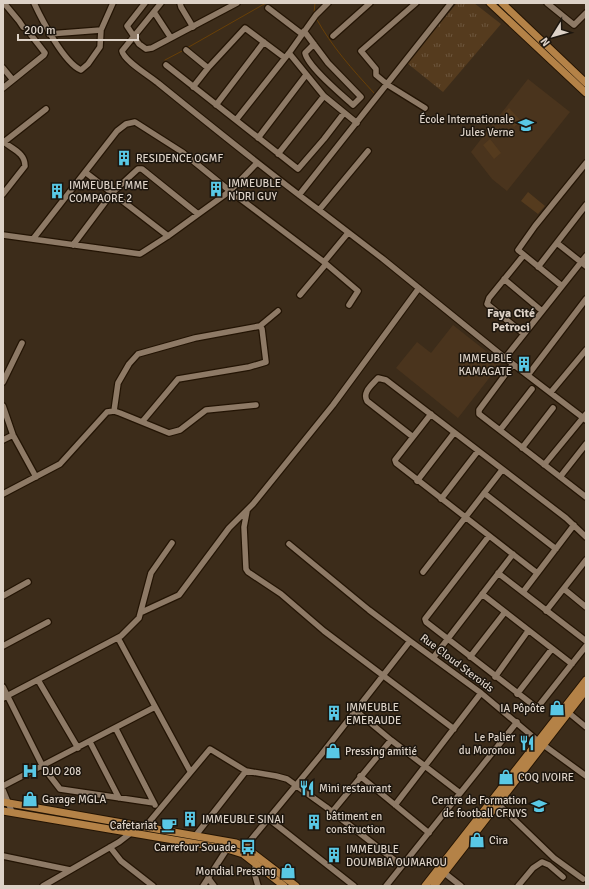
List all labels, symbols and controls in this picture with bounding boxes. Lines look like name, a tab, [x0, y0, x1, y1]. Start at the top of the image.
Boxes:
scale bar	[18, 16, 138, 42]
north arrow	[533, 16, 573, 56]
text: 200 m	[24, 23, 56, 38]
text: N	[538, 35, 553, 49]
place label: École Internationale Jules Verne	[419, 112, 514, 139]
school or university icon: École Internationale Jules Verne	[517, 116, 535, 134]
building icon: RESIDENCE OGMF	[115, 149, 133, 167]
place label: RESIDENCE OGMF	[136, 152, 223, 165]
place label: IMMEUBLE N'DRI GUY	[228, 177, 281, 203]
place label: IMMEUBLE MME COMPAORE 2	[69, 179, 149, 205]
building icon: IMMEUBLE N'DRI GUY	[207, 180, 225, 198]
building icon: IMMEUBLE MME COMPAORE 2	[48, 182, 66, 200]
district label: Faya Cité Petroci	[487, 306, 535, 335]
place label: IMMEUBLE KAMAGATE	[458, 352, 512, 378]
building icon: IMMEUBLE KAMAGATE	[515, 355, 533, 373]
street label: Rue Cloud Steroids	[418, 631, 496, 695]
shop icon: IA Pôpôte	[548, 699, 566, 717]
place label: IMMEUBLE EMERAUDE	[346, 701, 401, 727]
place label: IA Pôpôte	[500, 702, 545, 715]
building icon: IMMEUBLE EMERAUDE	[325, 704, 343, 722]
place label: Le Palier du Moronou	[459, 731, 515, 757]
restaurant icon: Le Palier du Moronou	[518, 734, 536, 752]
shop icon: Pressing amitié	[324, 742, 342, 760]
place label: Pressing amitié	[345, 745, 417, 758]
hospital icon: DJO 208	[21, 762, 39, 780]
place label: DJO 208	[42, 765, 81, 778]
shop icon: COQ IVOIRE	[497, 768, 515, 786]
place label: COQ IVOIRE	[518, 771, 574, 784]
restaurant icon: Mini restaurant	[298, 779, 316, 797]
place label: Mini restaurant	[319, 782, 391, 795]
shop icon: Garage MGLA	[21, 790, 39, 808]
place label: Garage MGLA	[42, 793, 106, 806]
place label: Centre de Formation de football CFNYS	[432, 794, 527, 820]
school or university icon: Centre de Formation de football CFNYS	[530, 797, 548, 815]
building icon: IMMEUBLE SINAI	[181, 810, 199, 828]
place label: bâtiment en construction	[326, 810, 385, 836]
place label: IMMEUBLE SINAI	[202, 813, 284, 826]
building icon: bâtiment en construction	[305, 813, 323, 831]
cafe icon: Cafetariat	[160, 816, 178, 834]
place label: Cafetariat	[110, 819, 157, 832]
shop icon: Cira	[468, 831, 486, 849]
place label: Cira	[489, 834, 509, 847]
bus stop icon: Carrefour Souade	[239, 838, 257, 856]
place label: Carrefour Souade	[154, 841, 236, 854]
place label: IMMEUBLE DOUMBIA OUMAROU	[346, 843, 447, 869]
building icon: IMMEUBLE DOUMBIA OUMAROU	[325, 846, 343, 864]
shop icon: Mondial Pressing	[279, 862, 297, 880]
place label: Mondial Pressing	[196, 865, 276, 878]

